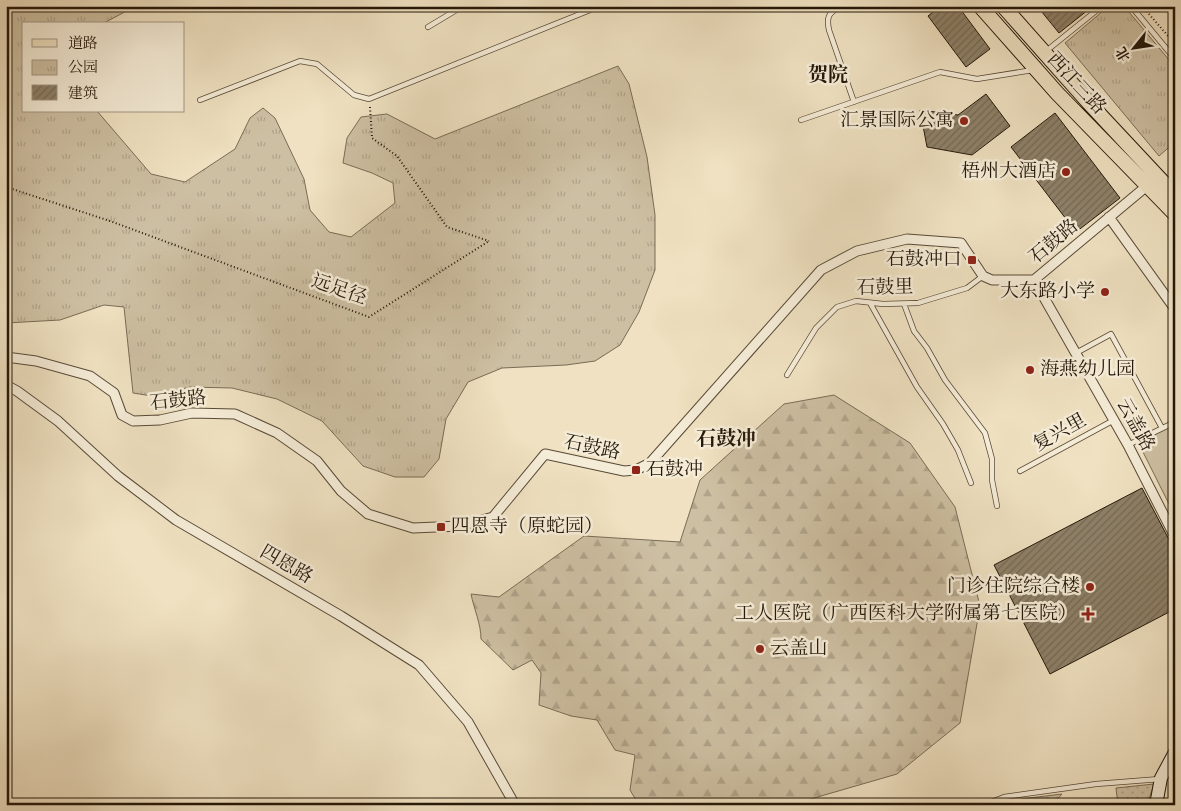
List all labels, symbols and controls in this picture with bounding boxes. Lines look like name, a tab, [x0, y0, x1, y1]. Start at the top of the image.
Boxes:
legend	[22, 22, 185, 112]
north arrow	[1108, 22, 1158, 72]
text: 道路	[68, 34, 98, 55]
text: 北	[1112, 43, 1136, 65]
street label: 西江三路	[1041, 47, 1111, 121]
text: 公园	[68, 58, 98, 79]
district label: 贺院	[808, 62, 848, 90]
text: 建筑	[68, 84, 98, 105]
place label: 汇景国际公寓	[840, 108, 954, 134]
marker: 汇景国际公寓	[958, 115, 970, 127]
place label: 梧州大酒店	[961, 159, 1056, 185]
marker: 梧州大酒店	[1060, 166, 1072, 178]
street label: 石鼓路	[1024, 214, 1084, 270]
place label: 石鼓冲口	[886, 247, 962, 273]
marker: 石鼓冲口	[966, 254, 978, 266]
street label: 远足径	[308, 268, 370, 312]
street label: 石鼓里	[856, 275, 914, 301]
place label: 大东路小学	[1000, 279, 1095, 305]
marker: 大东路小学	[1099, 286, 1111, 298]
place label: 海燕幼儿园	[1040, 357, 1135, 383]
marker: 海燕幼儿园	[1024, 364, 1036, 376]
street label: 石鼓路	[148, 385, 208, 417]
street label: 云盖路	[1110, 394, 1160, 456]
street label: 复兴里	[1029, 408, 1091, 458]
district label: 石鼓冲	[696, 426, 756, 454]
street label: 石鼓路	[561, 429, 623, 467]
place label: 石鼓冲	[646, 457, 703, 483]
marker: 石鼓冲	[630, 464, 642, 476]
place label: 四恩寺（原蛇园）	[451, 514, 603, 540]
marker: 四恩寺（原蛇园）	[435, 521, 447, 533]
street label: 四恩路	[255, 539, 317, 591]
place label: 门诊住院综合楼	[947, 574, 1080, 600]
marker: 门诊住院综合楼	[1084, 581, 1096, 593]
place label: 工人医院（广西医科大学附属第七医院）	[735, 601, 1077, 627]
marker: 工人医院（广西医科大学附属第七医院）	[1081, 607, 1095, 621]
place label: 云盖山	[770, 636, 827, 662]
marker: 云盖山	[754, 643, 766, 655]

